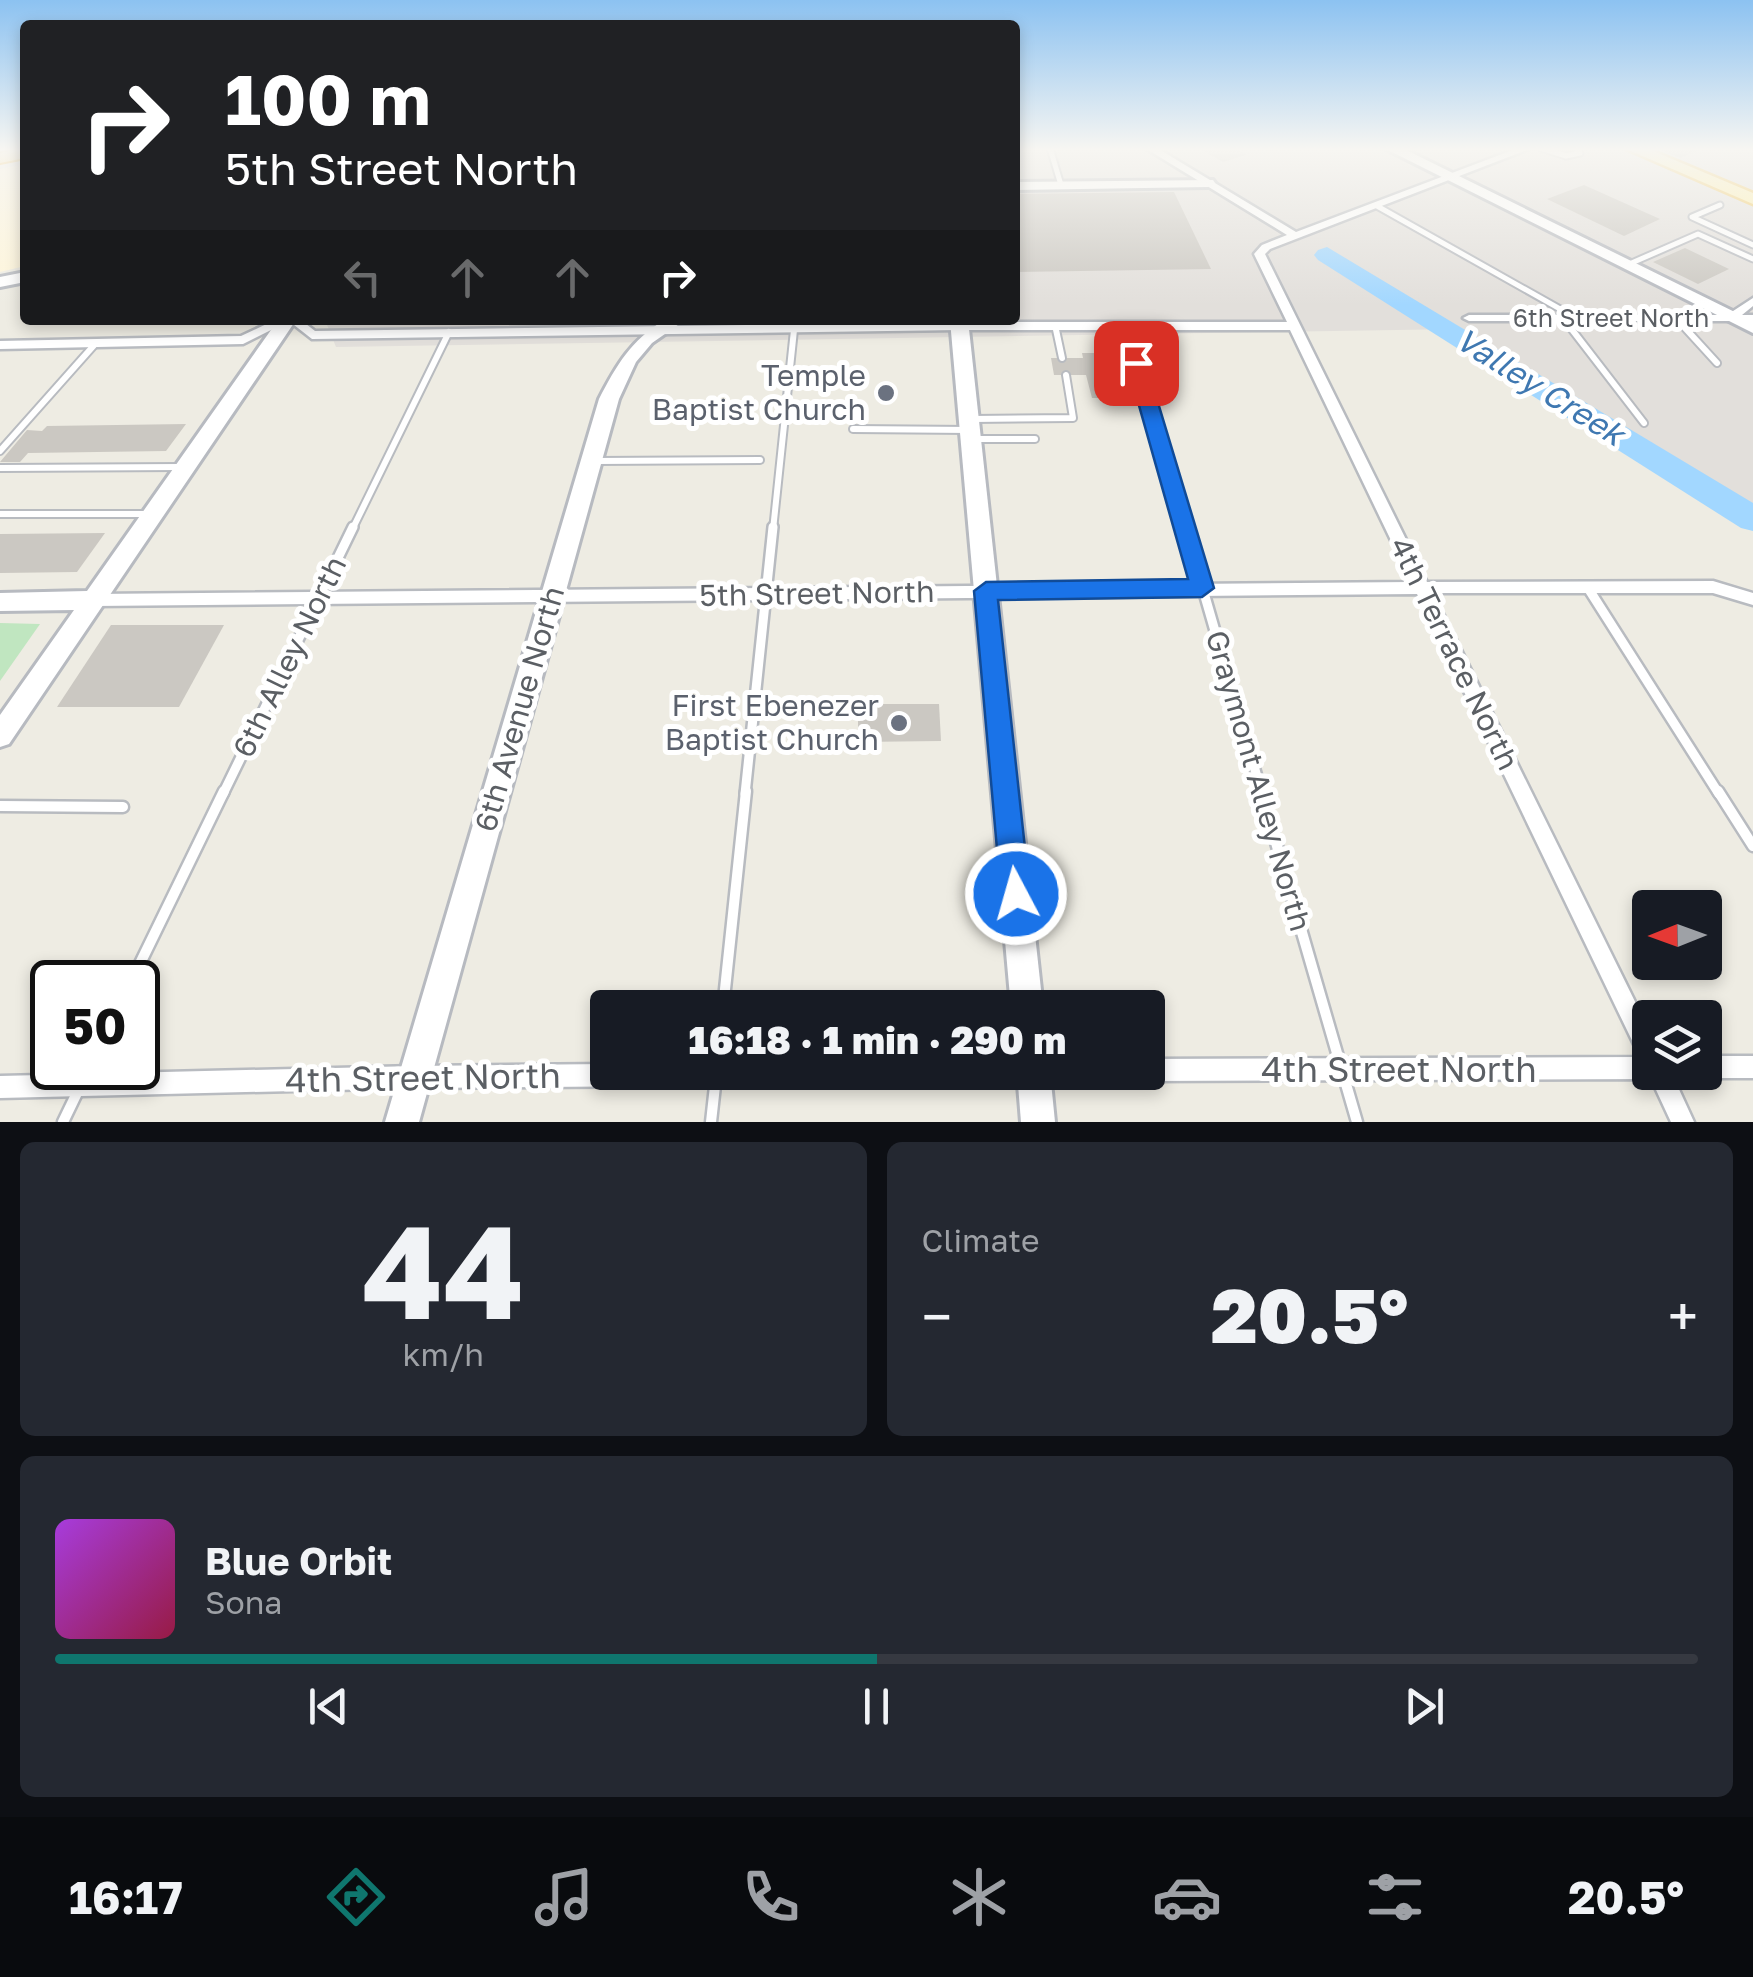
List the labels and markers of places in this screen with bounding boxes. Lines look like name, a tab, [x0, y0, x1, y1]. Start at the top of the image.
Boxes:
pin	[1094, 321, 1179, 406]
place label: Temple Baptist Church	[652, 357, 866, 427]
marker: Temple Baptist Church	[875, 382, 897, 404]
place label: First Ebenezer Baptist Church	[665, 687, 879, 757]
marker: First Ebenezer Baptist Church	[888, 712, 910, 734]

